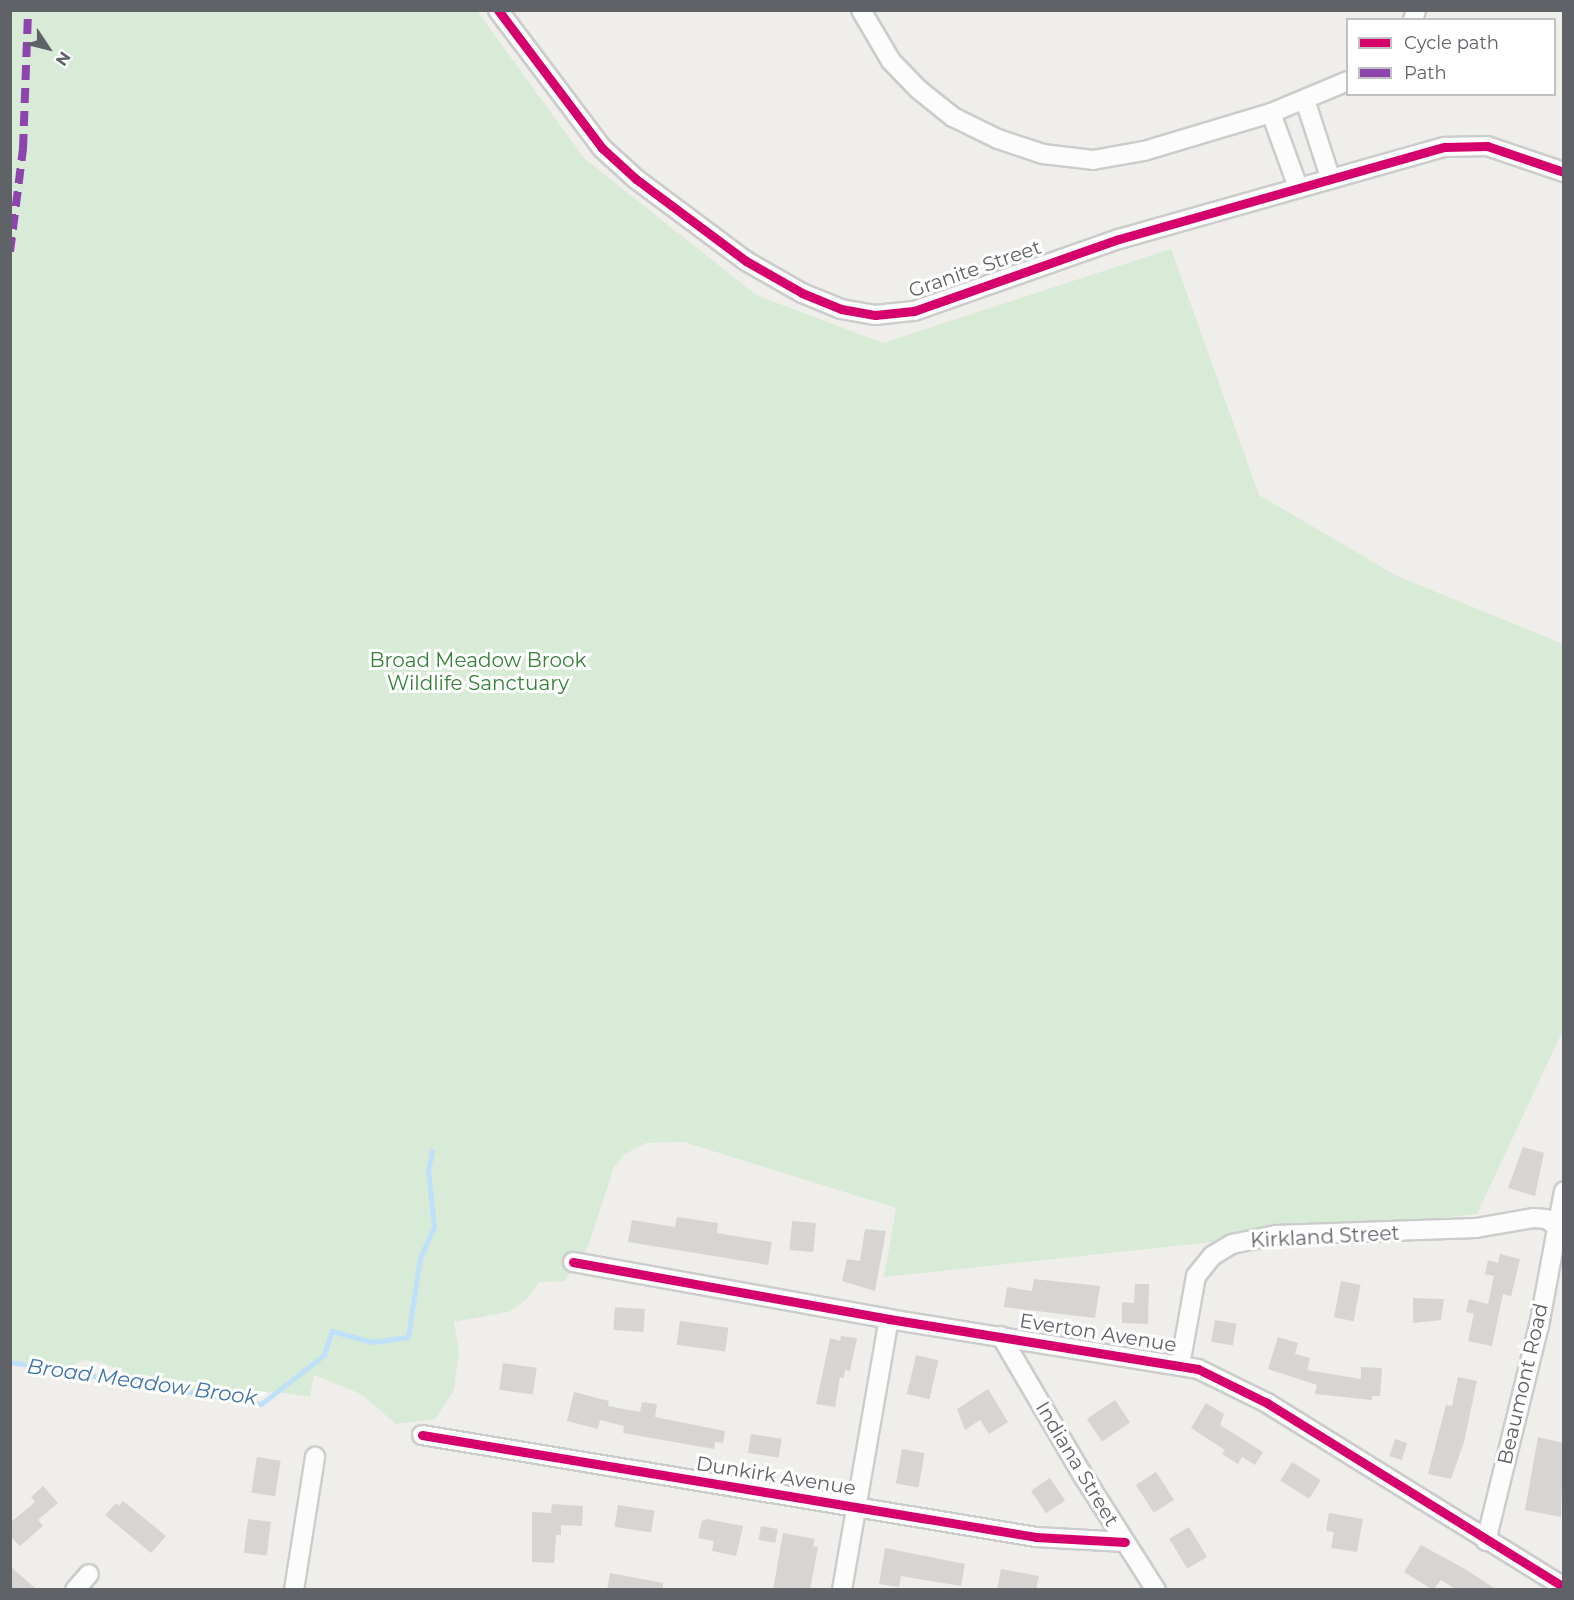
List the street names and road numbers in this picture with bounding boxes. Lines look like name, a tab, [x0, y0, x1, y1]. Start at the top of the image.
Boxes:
street label: Granite Street	[906, 235, 1044, 303]
street label: Kirkland Street	[1250, 1221, 1400, 1253]
street label: Beaumont Road	[1493, 1301, 1553, 1467]
street label: Everton Avenue	[1018, 1309, 1178, 1357]
street label: Indiana Street	[1030, 1397, 1124, 1531]
street label: Dunkirk Avenue	[694, 1452, 858, 1500]

